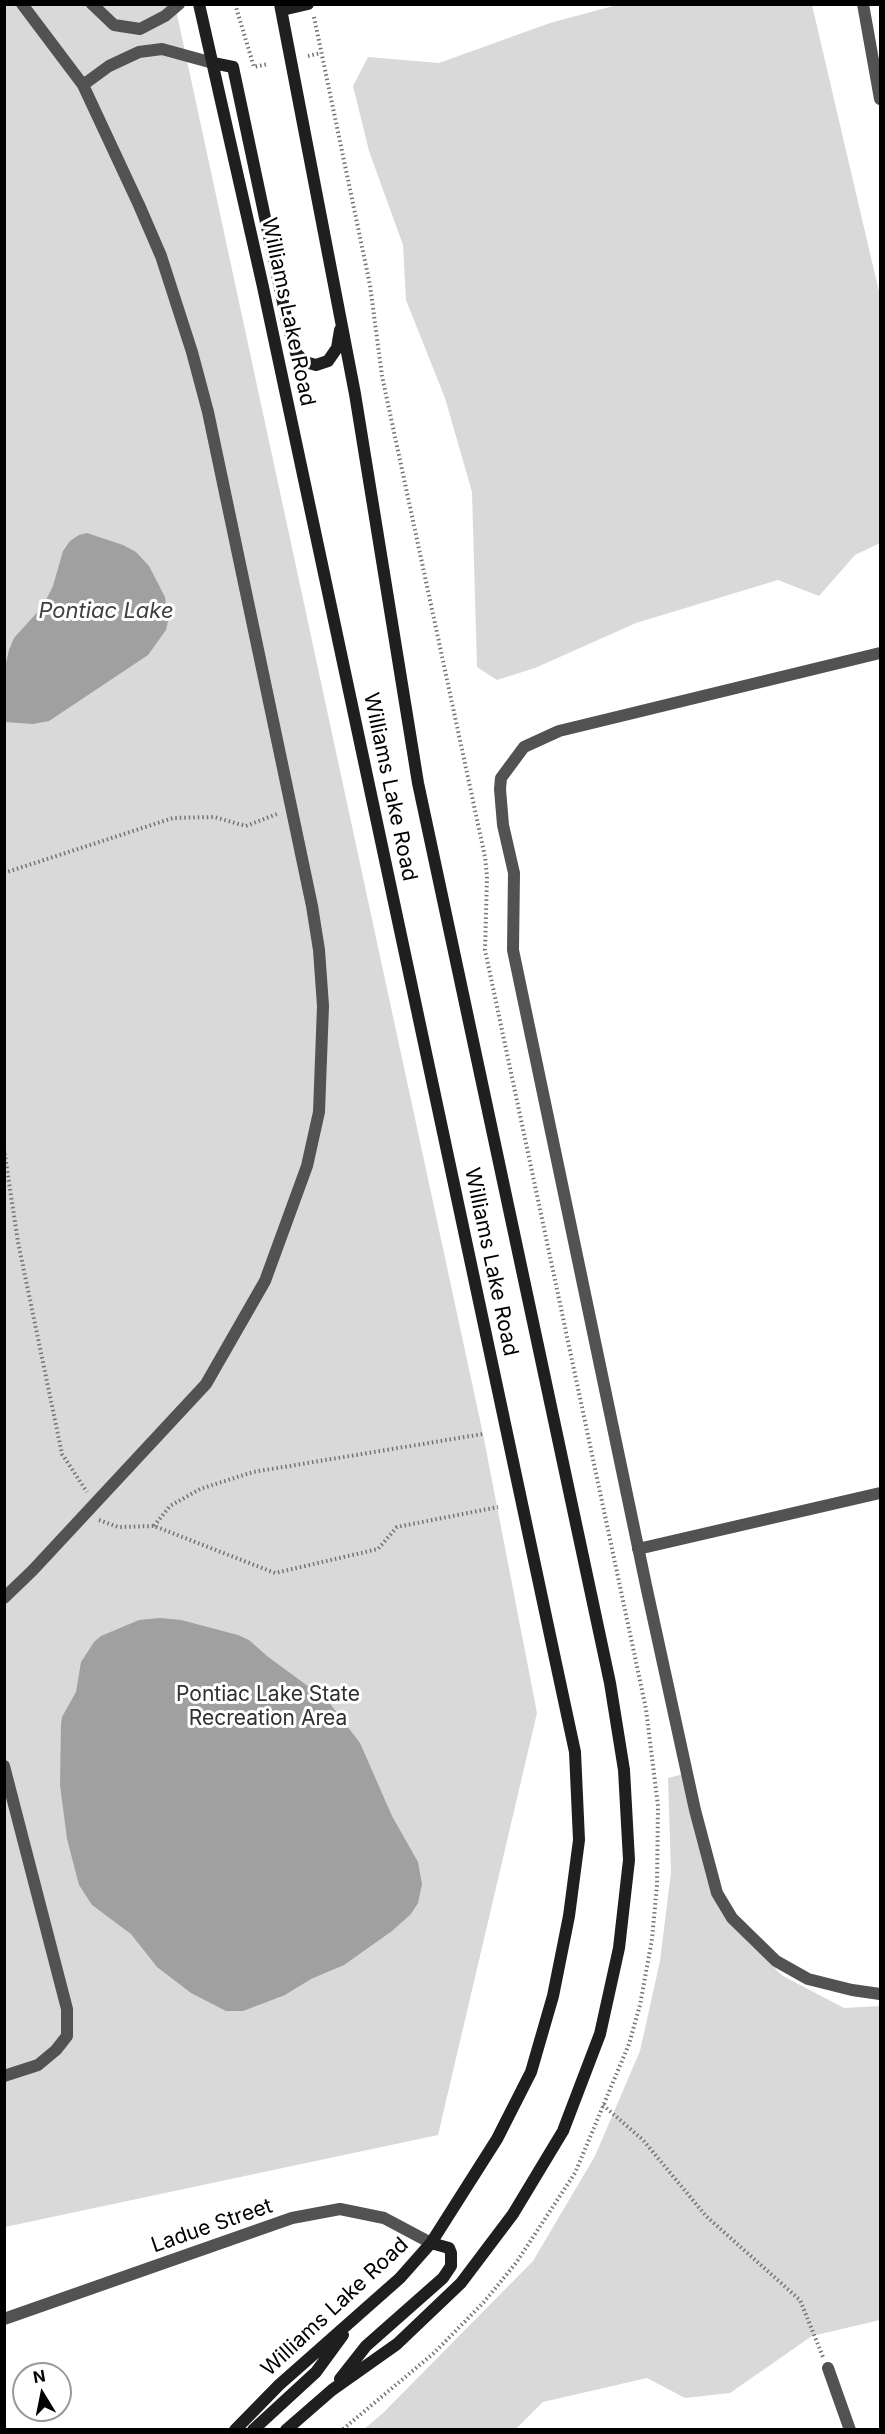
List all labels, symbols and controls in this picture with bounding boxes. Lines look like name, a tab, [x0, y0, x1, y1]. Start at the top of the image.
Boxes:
street label: Williams Lake Road	[256, 216, 320, 408]
water label: Pontiac Lake	[38, 598, 174, 624]
street label: Williams Lake Road	[358, 691, 422, 883]
street label: Williams Lake Road	[459, 1166, 523, 1358]
park label: Pontiac Lake State Recreation Area	[176, 1682, 360, 1732]
street label: Ladue Street	[148, 2194, 276, 2258]
street label: Williams Lake Road	[256, 2232, 414, 2382]
north arrow	[12, 2362, 72, 2422]
text: N	[31, 2365, 47, 2387]

